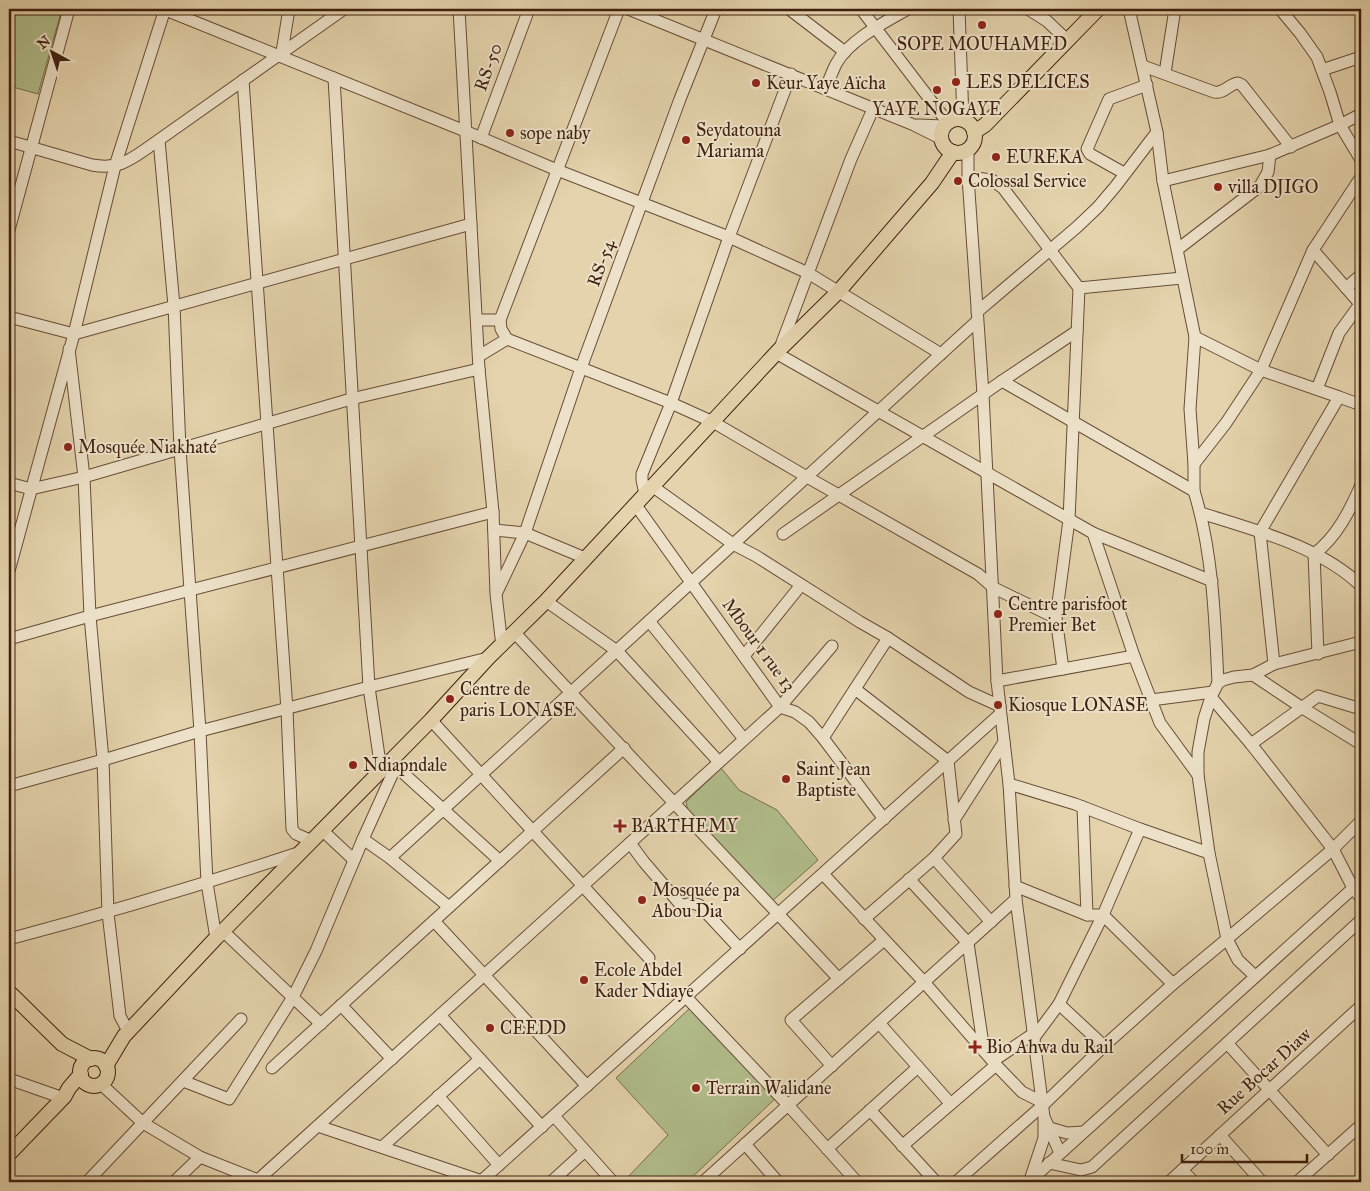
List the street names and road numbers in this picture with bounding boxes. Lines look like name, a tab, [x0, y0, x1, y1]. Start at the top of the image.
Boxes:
street label: RS-50	[469, 40, 507, 94]
street label: RS-54	[582, 236, 620, 289]
street label: Mbour 1 rue 13	[718, 594, 800, 696]
street label: Rue Bocar Diaw	[1212, 1023, 1316, 1119]

